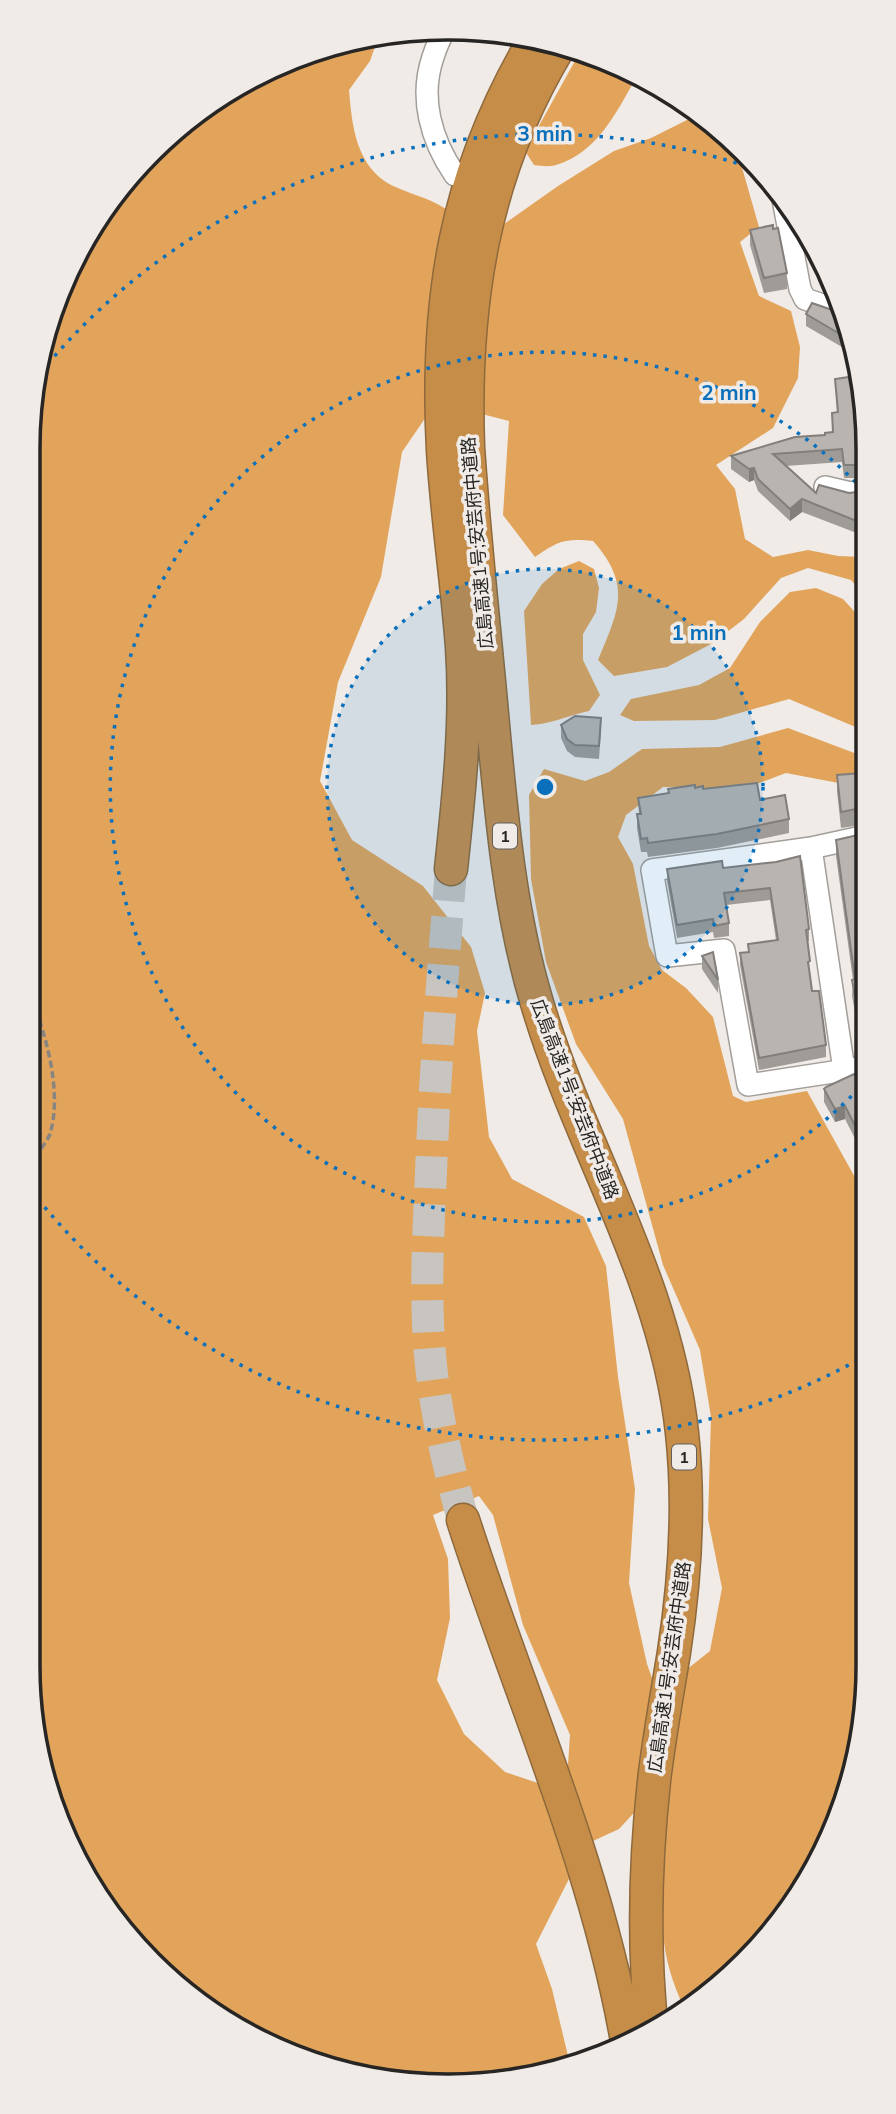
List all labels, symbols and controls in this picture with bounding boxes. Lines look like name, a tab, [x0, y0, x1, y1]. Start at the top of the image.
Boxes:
text: 3 min	[517, 120, 573, 146]
text: 2 min	[701, 379, 757, 405]
street label: 広島高速1号;安芸府中道路	[456, 436, 498, 650]
text: 1 min	[671, 619, 727, 645]
centre of rings	[533, 775, 557, 799]
road number: 1	[493, 824, 517, 848]
street label: 広島高速1号;安芸府中道路	[526, 995, 624, 1203]
road number: 1	[672, 1444, 696, 1470]
street label: 広島高速1号;安芸府中道路	[643, 1560, 695, 1774]

